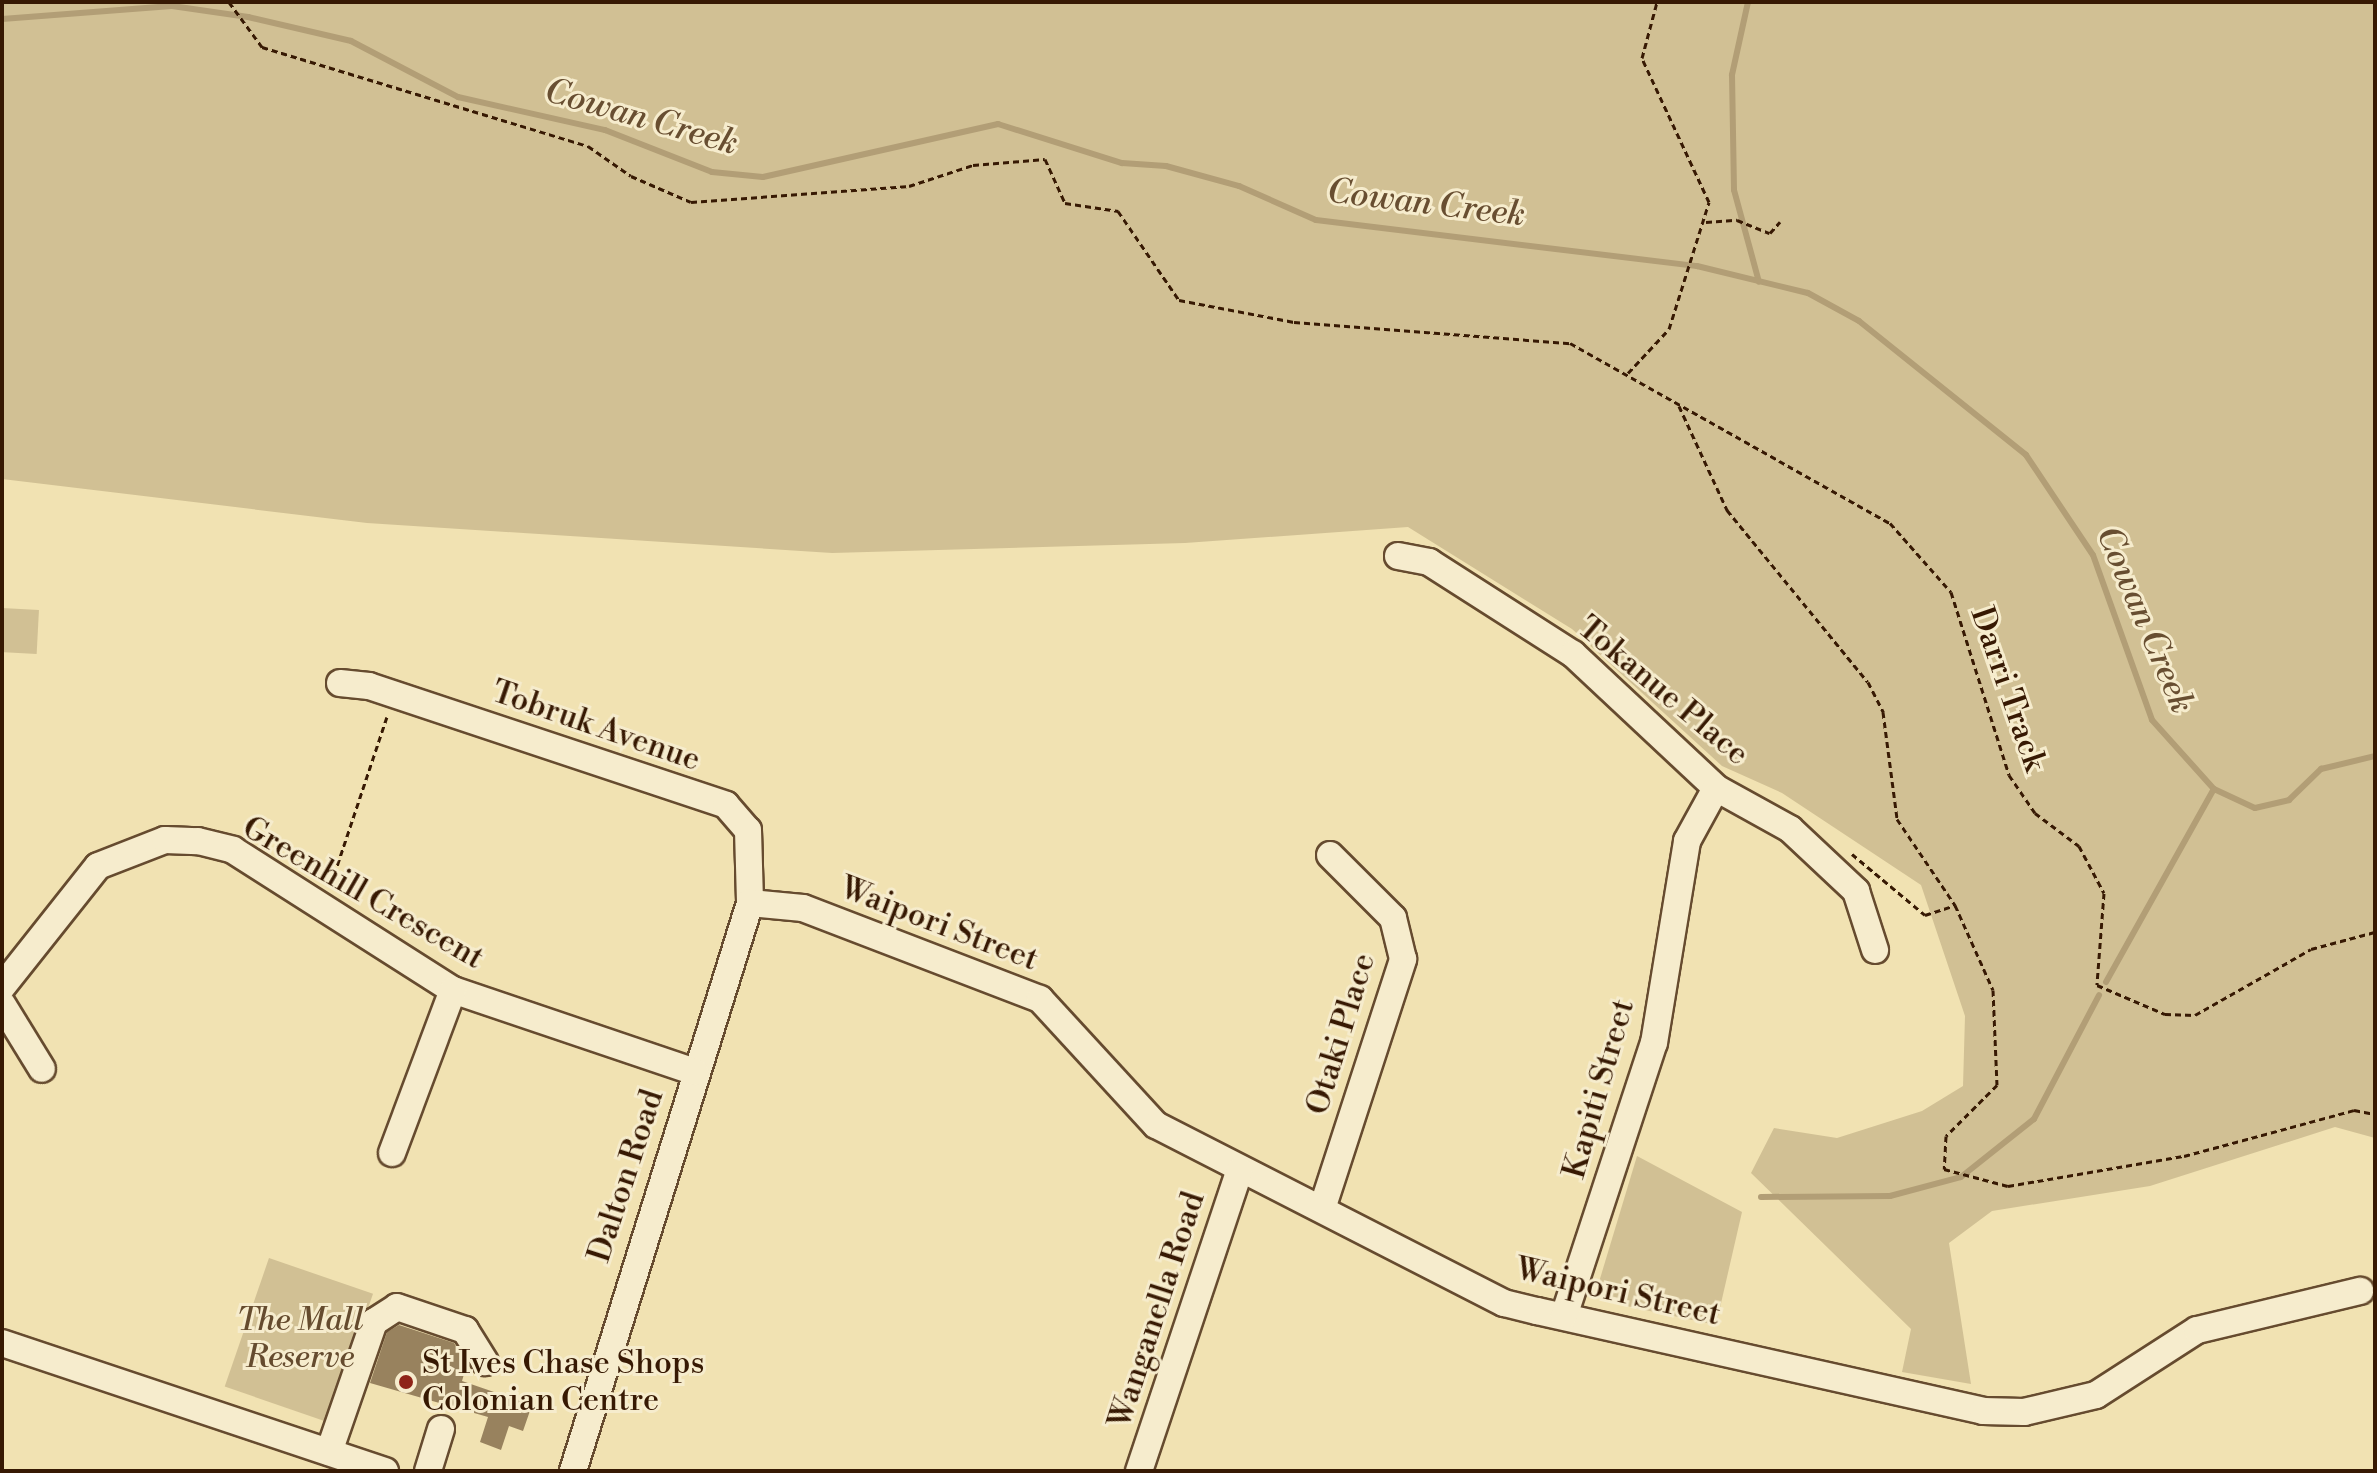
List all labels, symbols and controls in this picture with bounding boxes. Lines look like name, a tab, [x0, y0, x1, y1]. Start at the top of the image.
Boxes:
water label: Cowan Creek	[540, 71, 742, 165]
water label: Cowan Creek	[1325, 172, 1527, 236]
water label: Cowan Creek	[2086, 520, 2202, 720]
street label: Darri Track	[1962, 602, 2054, 776]
street label: Tokanue Place	[1570, 608, 1756, 774]
street label: Tobruk Avenue	[487, 672, 705, 780]
street label: Greenhill Crescent	[236, 808, 490, 978]
street label: Waipori Street	[835, 869, 1043, 979]
street label: Otaki Place	[1298, 949, 1384, 1119]
street label: Kapiti Street	[1555, 995, 1643, 1183]
street label: Dalton Road	[580, 1085, 672, 1267]
street label: Wanganella Road	[1101, 1187, 1213, 1433]
street label: Waipori Street	[1512, 1250, 1724, 1334]
park label: The Mall Reserve	[236, 1302, 364, 1377]
place label: St Ives Chase Shops Colonian Centre	[422, 1345, 705, 1420]
marker: St Ives Chase Shops Colonian Centre	[397, 1373, 415, 1391]

